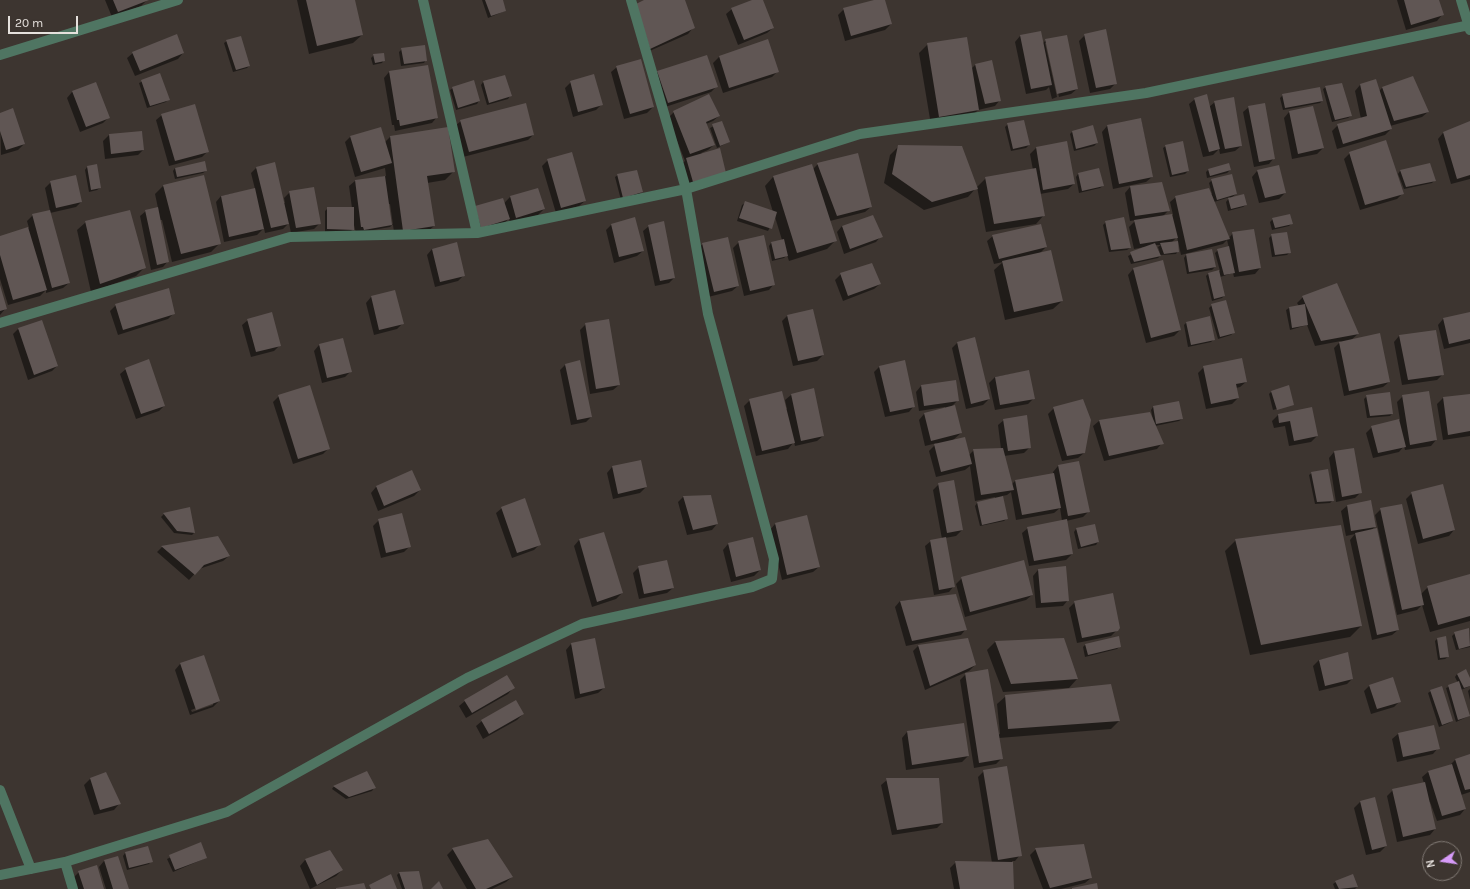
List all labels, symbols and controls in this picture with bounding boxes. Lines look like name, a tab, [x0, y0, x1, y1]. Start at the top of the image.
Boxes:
scale bar	[10, 8, 80, 34]
text: 20 m	[15, 16, 43, 30]
north arrow	[1422, 841, 1462, 881]
text: N	[1424, 858, 1438, 869]

